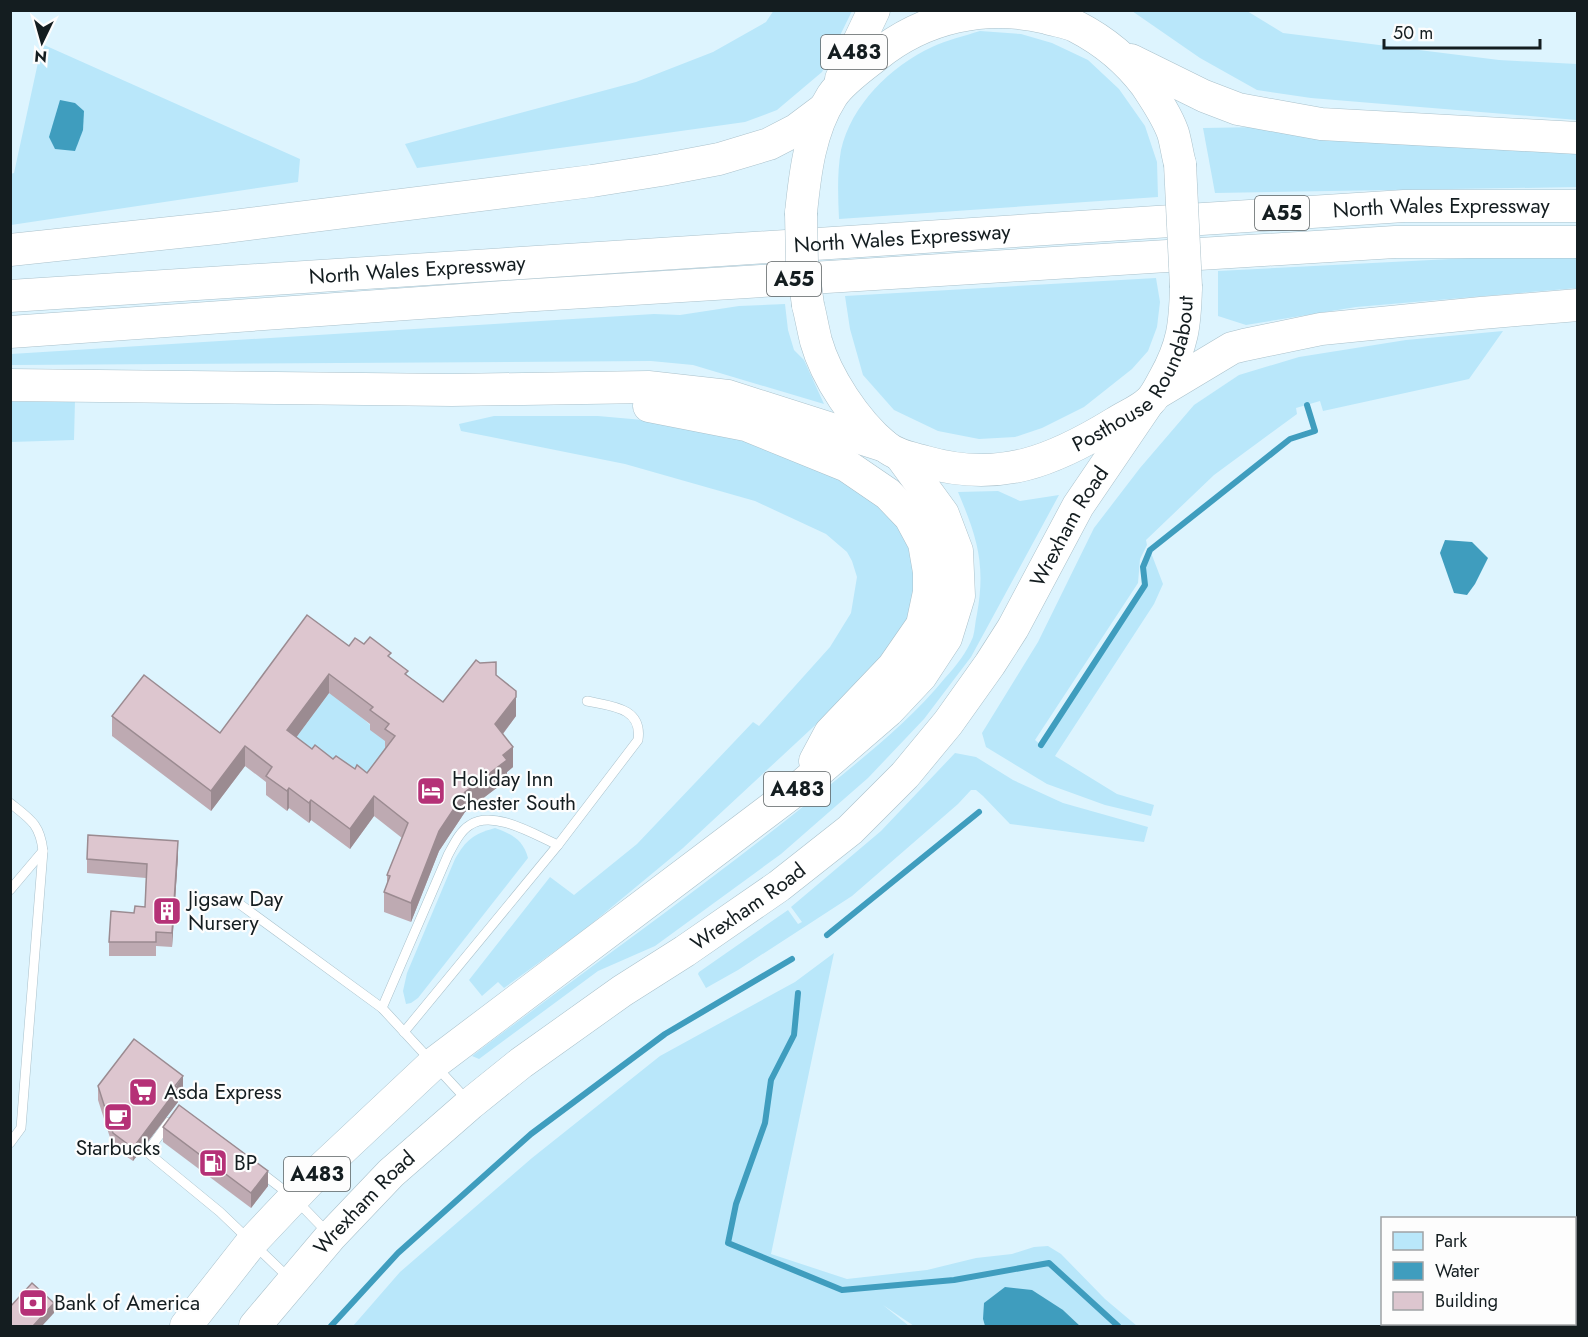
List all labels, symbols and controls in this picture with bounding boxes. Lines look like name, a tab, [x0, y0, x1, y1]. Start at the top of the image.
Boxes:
north arrow	[12, 12, 72, 72]
scale bar	[1384, 12, 1540, 50]
text: 50 m	[1393, 20, 1433, 46]
road number: A483	[821, 35, 887, 69]
text: N	[33, 44, 48, 68]
street label: North Wales Expressway	[1332, 191, 1550, 226]
road number: A55	[1255, 196, 1309, 230]
street label: North Wales Expressway	[793, 216, 1012, 260]
street label: North Wales Expressway	[308, 248, 527, 292]
road number: A55	[767, 262, 821, 296]
street label: Posthouse Roundabout	[1067, 295, 1201, 460]
street label: Wrexham Road	[1023, 460, 1116, 592]
place label: Holiday Inn Chester South	[452, 764, 576, 818]
road number: A483	[764, 772, 830, 806]
hotel icon: Holiday Inn Chester South	[415, 775, 447, 807]
street label: Wrexham Road	[685, 855, 812, 958]
place label: Jigsaw Day Nursery	[185, 884, 284, 938]
building icon: Jigsaw Day Nursery	[151, 895, 183, 927]
supermarket icon: Asda Express	[127, 1076, 159, 1108]
place label: Asda Express	[164, 1077, 282, 1107]
cafe icon: Starbucks	[102, 1101, 134, 1133]
place label: Starbucks	[76, 1133, 160, 1163]
street label: Wrexham Road	[307, 1144, 422, 1261]
fuel station icon: BP	[197, 1147, 229, 1179]
place label: BP	[234, 1148, 257, 1178]
road number: A483	[284, 1157, 350, 1191]
legend	[1381, 1217, 1576, 1325]
text: Park	[1435, 1228, 1467, 1254]
text: Water	[1435, 1258, 1480, 1284]
bank icon: Bank of America	[17, 1287, 49, 1319]
place label: Bank of America	[54, 1288, 200, 1318]
text: Building	[1435, 1288, 1498, 1314]

